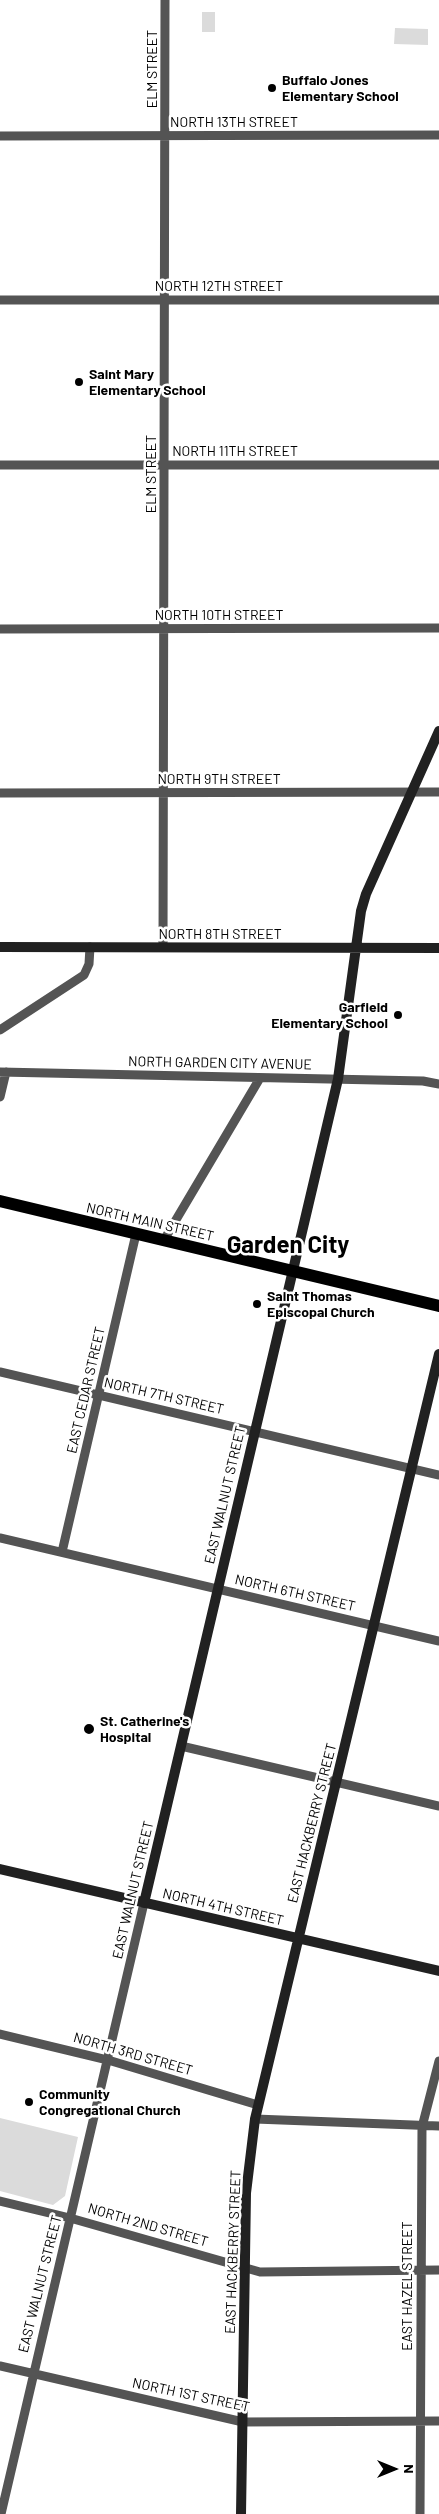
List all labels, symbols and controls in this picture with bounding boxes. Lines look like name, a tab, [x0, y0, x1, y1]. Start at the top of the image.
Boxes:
street label: ELM STREET	[144, 30, 160, 108]
place label: Buffalo Jones Elementary School	[282, 72, 399, 104]
marker: Buffalo Jones Elementary School	[266, 82, 278, 94]
street label: NORTH 13TH STREET	[170, 114, 298, 130]
street label: NORTH 12TH STREET	[155, 278, 283, 294]
place label: Saint Mary Elementary School	[89, 366, 206, 398]
marker: Saint Mary Elementary School	[73, 376, 85, 388]
street label: ELM STREET	[143, 435, 159, 513]
street label: NORTH 11TH STREET	[172, 443, 298, 459]
street label: NORTH 10TH STREET	[155, 607, 283, 623]
street label: NORTH 9TH STREET	[157, 771, 281, 787]
street label: NORTH 8TH STREET	[158, 926, 282, 942]
place label: Garfield Elementary School	[271, 999, 388, 1032]
marker: Garfield Elementary School	[392, 1009, 404, 1021]
street label: NORTH GARDEN CITY AVENUE	[128, 1053, 312, 1073]
street label: NORTH MAIN STREET	[85, 1199, 215, 1245]
district label: Garden City	[227, 1231, 349, 1259]
place label: Saint Thomas Episcopal Church	[267, 1288, 375, 1320]
marker: Saint Thomas Episcopal Church	[251, 1298, 263, 1310]
street label: EAST CEDAR STREET	[63, 1325, 109, 1455]
street label: NORTH 7TH STREET	[102, 1374, 226, 1418]
street label: EAST WALNUT STREET	[201, 1424, 249, 1566]
street label: NORTH 6TH STREET	[233, 1571, 357, 1615]
place label: St. Catherine's Hospital	[100, 1713, 189, 1745]
marker: St. Catherine's Hospital	[82, 1722, 96, 1736]
street label: EAST HACKBERRY STREET	[284, 1741, 340, 1905]
street label: EAST WALNUT STREET	[109, 1819, 157, 1961]
street label: NORTH 4TH STREET	[161, 1885, 285, 1929]
street label: NORTH 3RD STREET	[71, 2029, 195, 2079]
place label: Community Congregational Church	[39, 2086, 181, 2118]
marker: Community Congregational Church	[23, 2096, 35, 2108]
street label: EAST HACKBERRY STREET	[222, 2170, 244, 2334]
street label: NORTH 2ND STREET	[86, 2200, 210, 2250]
street label: EAST WALNUT STREET	[15, 2213, 65, 2355]
street label: EAST HAZEL STREET	[399, 2221, 415, 2351]
street label: NORTH 1ST STREET	[131, 2374, 251, 2416]
north arrow	[369, 2444, 419, 2494]
text: N	[401, 2464, 418, 2474]

